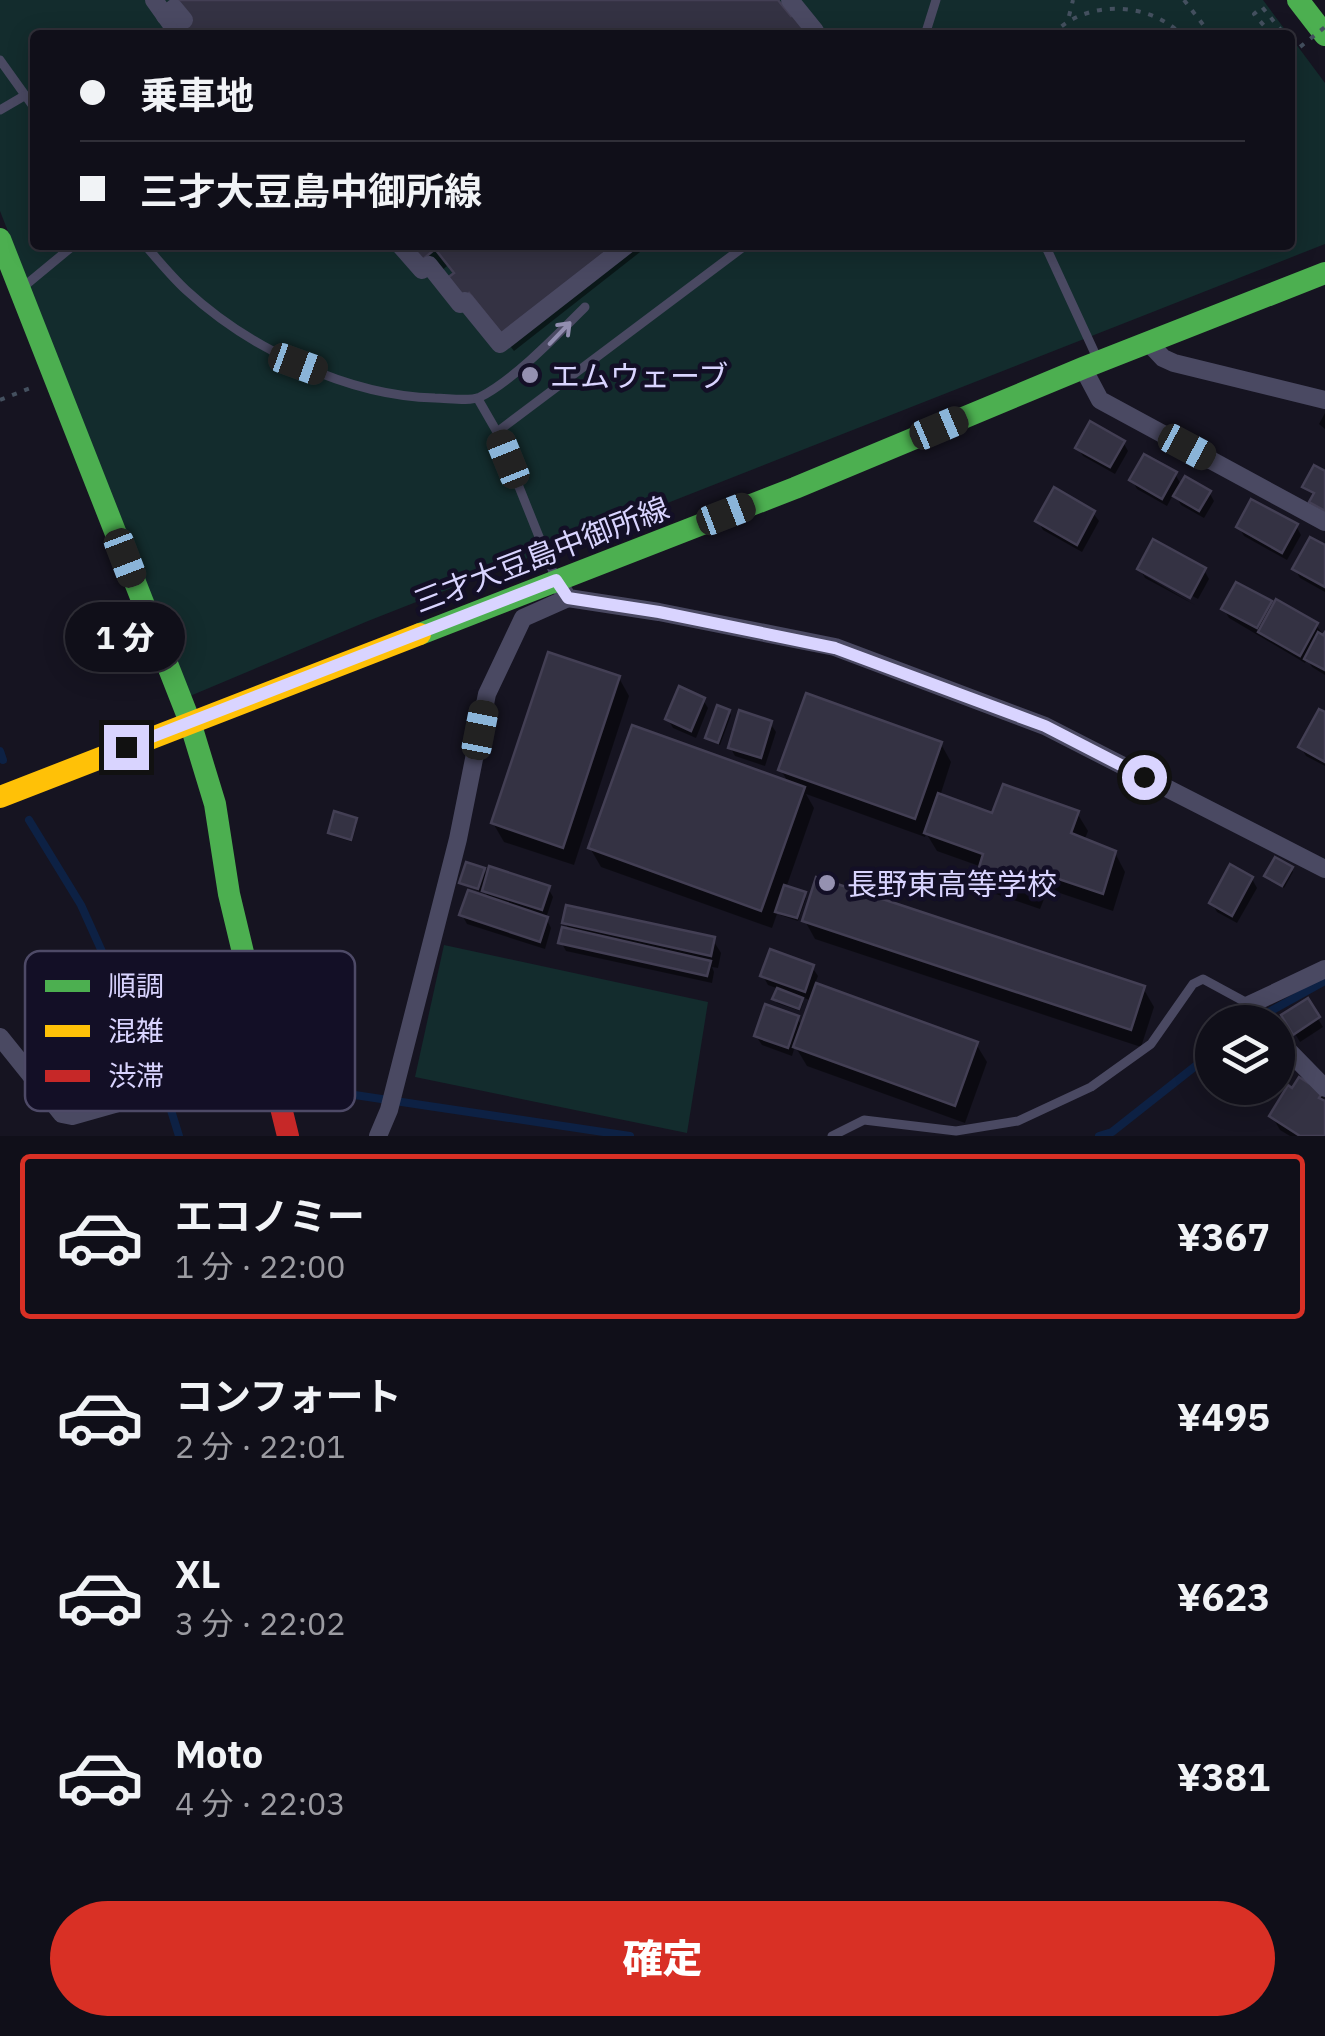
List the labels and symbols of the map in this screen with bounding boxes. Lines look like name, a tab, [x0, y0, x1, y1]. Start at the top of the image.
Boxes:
one-way arrow	[548, 321, 572, 345]
car	[265, 340, 331, 388]
place label: エムウェーブ	[550, 356, 728, 395]
marker: エムウェーブ	[519, 364, 541, 386]
car	[906, 402, 972, 454]
car	[1153, 420, 1221, 474]
car	[483, 426, 533, 492]
street label: 三才大豆島中御所線	[408, 487, 674, 621]
car	[693, 489, 759, 539]
car	[100, 525, 150, 591]
callout: 1 分	[66, 602, 186, 672]
car	[460, 698, 500, 762]
route end	[104, 725, 149, 770]
route start	[1122, 755, 1167, 800]
place label: 長野東高等学校	[847, 864, 1057, 903]
marker: 長野東高等学校	[816, 872, 838, 894]
legend	[25, 951, 355, 1111]
text: 順調	[108, 967, 164, 1004]
text: 混雑	[108, 1012, 164, 1049]
text: 渋滞	[108, 1057, 164, 1094]

